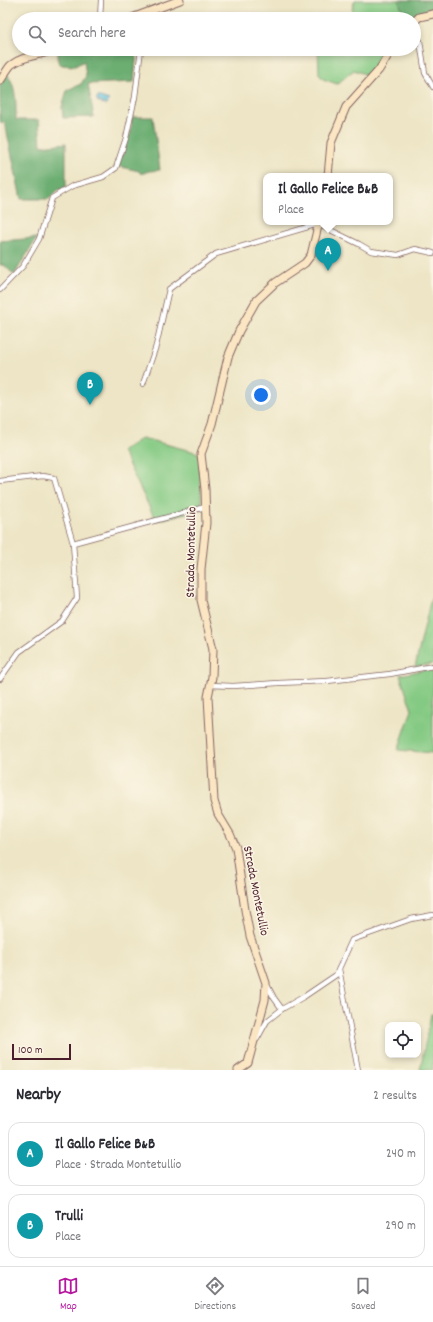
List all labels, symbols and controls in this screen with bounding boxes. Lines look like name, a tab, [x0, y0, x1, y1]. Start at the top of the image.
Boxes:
search box	[12, 12, 421, 56]
icon: search	[26, 23, 48, 45]
text: Search here	[58, 23, 126, 45]
popup	[263, 173, 393, 225]
text: Il Gallo Felice B&B	[278, 179, 378, 201]
text: Place	[278, 201, 304, 220]
pin: A	[315, 238, 341, 271]
pin: B	[77, 372, 103, 405]
your location	[251, 385, 271, 405]
street label: Strada Montetullio	[182, 506, 202, 598]
street label: Strada Montetullio	[237, 844, 273, 938]
map controls	[385, 1022, 421, 1058]
button: locate	[385, 1022, 421, 1058]
scale bar	[12, 1042, 71, 1061]
text: 100 m	[18, 1043, 42, 1059]
text: Nearby	[16, 1084, 60, 1108]
text: 2 results	[373, 1087, 417, 1106]
text: Il Gallo Felice B&B	[55, 1134, 155, 1156]
text: A	[26, 1145, 34, 1164]
text: 240 m	[386, 1145, 416, 1164]
text: Place · Strada Montetullio	[55, 1156, 181, 1175]
text: Trulli	[55, 1206, 83, 1228]
text: B	[27, 1217, 33, 1236]
text: 290 m	[385, 1217, 416, 1236]
text: Place	[55, 1228, 81, 1247]
tab: Map	[57, 1275, 79, 1315]
tab: Directions	[194, 1275, 236, 1315]
tab: Saved	[351, 1275, 376, 1315]

